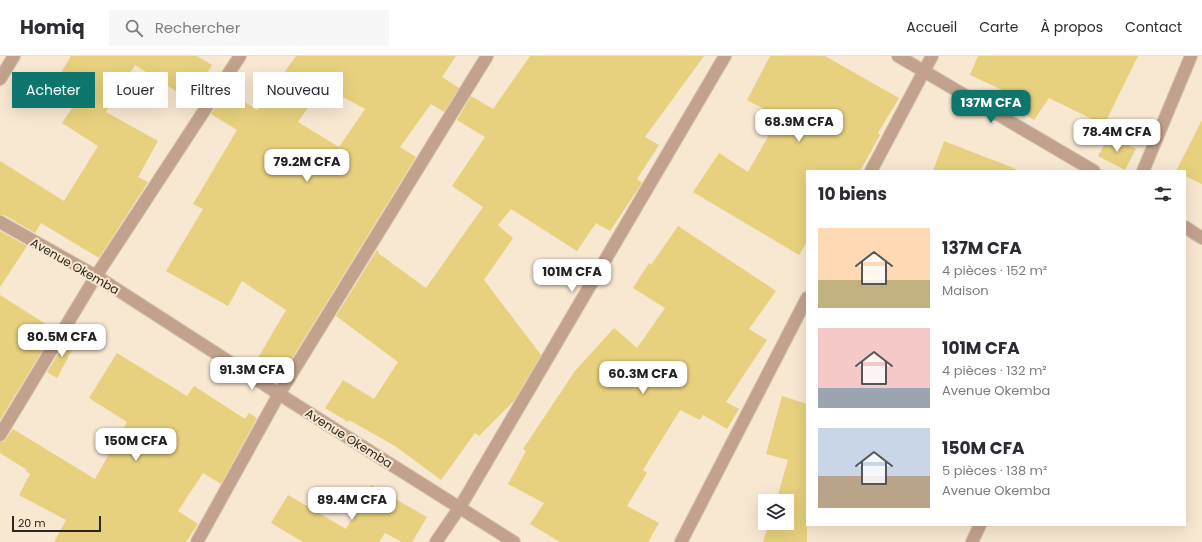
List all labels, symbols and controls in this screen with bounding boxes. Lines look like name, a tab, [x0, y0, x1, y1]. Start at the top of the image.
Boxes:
search box	[109, 10, 389, 46]
text: Homiq	[20, 14, 85, 41]
icon: search	[123, 17, 145, 39]
text: Rechercher	[155, 17, 240, 38]
text: Accueil	[906, 17, 957, 37]
text: Carte	[979, 17, 1019, 37]
text: À propos	[1041, 17, 1103, 37]
text: Contact	[1125, 17, 1182, 37]
chip: Acheter	[12, 72, 95, 108]
chip: Louer	[103, 72, 168, 108]
chip: Filtres	[176, 72, 245, 108]
chip: Nouveau	[253, 72, 343, 108]
pin: 137M CFA	[950, 90, 1032, 124]
text: 137M CFA	[961, 93, 1022, 112]
pin: 68.9M CFA	[753, 109, 845, 143]
text: 68.9M CFA	[764, 112, 834, 131]
pin: 78.4M CFA	[1071, 119, 1163, 153]
text: 78.4M CFA	[1082, 122, 1152, 141]
pin: 79.2M CFA	[261, 149, 353, 183]
text: 79.2M CFA	[273, 152, 341, 171]
text: 10 biens	[818, 182, 887, 206]
icon: filters	[1152, 183, 1174, 205]
street label: Avenue Okemba	[27, 234, 123, 298]
text: 137M CFA	[942, 236, 1022, 260]
icon: home	[850, 244, 898, 292]
pin: 101M CFA	[531, 259, 613, 293]
text: 4 pièces · 152 m²	[942, 261, 1047, 280]
text: 101M CFA	[542, 262, 602, 281]
text: Maison	[942, 281, 989, 300]
pin: 80.5M CFA	[16, 324, 108, 358]
text: 80.5M CFA	[27, 327, 97, 346]
text: 101M CFA	[942, 336, 1020, 360]
icon: home	[850, 344, 898, 392]
pin: 91.3M CFA	[206, 357, 298, 391]
text: 91.3M CFA	[219, 360, 285, 379]
pin: 60.3M CFA	[597, 361, 689, 395]
text: 4 pièces · 132 m²	[942, 361, 1047, 380]
text: 60.3M CFA	[608, 364, 678, 383]
text: Avenue Okemba	[942, 381, 1050, 400]
street label: Avenue Okemba	[302, 404, 396, 472]
pin: 150M CFA	[95, 428, 177, 462]
text: 150M CFA	[104, 431, 168, 450]
text: 150M CFA	[942, 436, 1025, 460]
icon: home	[850, 444, 898, 492]
text: 5 pièces · 138 m²	[942, 461, 1047, 480]
text: Avenue Okemba	[942, 481, 1050, 500]
pin: 89.4M CFA	[306, 487, 398, 521]
text: 89.4M CFA	[317, 490, 387, 509]
map controls	[758, 494, 794, 530]
button: layers	[758, 494, 794, 530]
scale bar	[12, 514, 101, 533]
text: 20 m	[18, 515, 46, 531]

